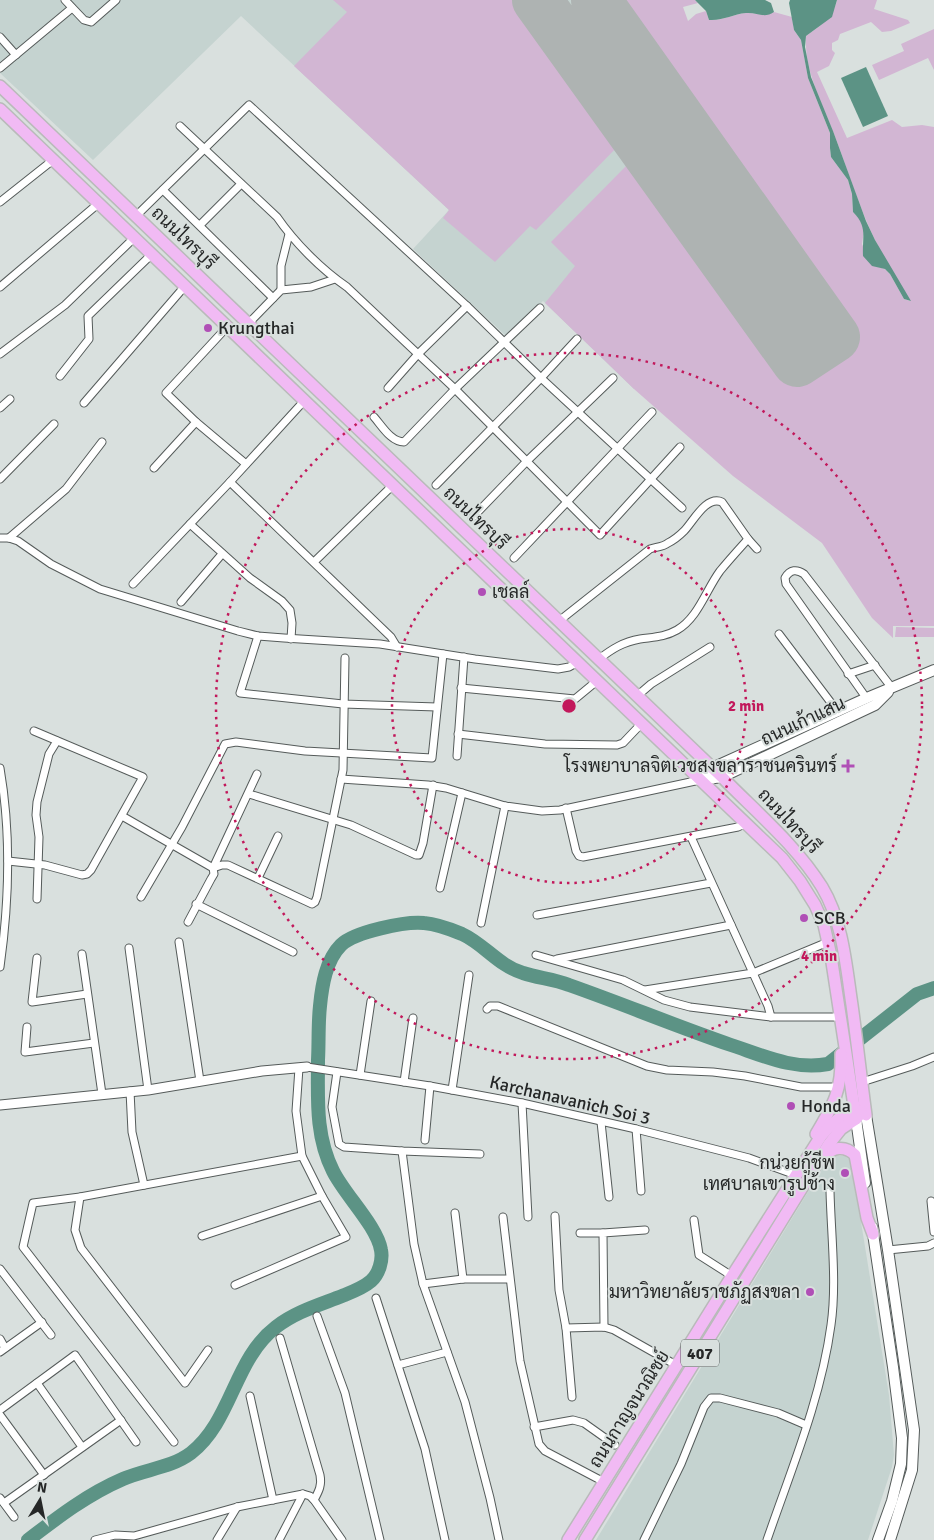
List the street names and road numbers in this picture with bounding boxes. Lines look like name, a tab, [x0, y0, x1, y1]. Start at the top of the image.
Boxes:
street label: ถนนไทรบุรี	[146, 200, 222, 275]
street label: ถนนไทรบุรี	[438, 480, 514, 555]
street label: ถนนเก้าแสน	[757, 691, 849, 750]
street label: ถนนไทรบุรี	[753, 782, 826, 859]
street label: Karchanavanich Soi 3	[487, 1071, 653, 1129]
road number: 407	[681, 1340, 719, 1366]
street label: ถนนกาญจนวณิชย์	[582, 1345, 674, 1472]

